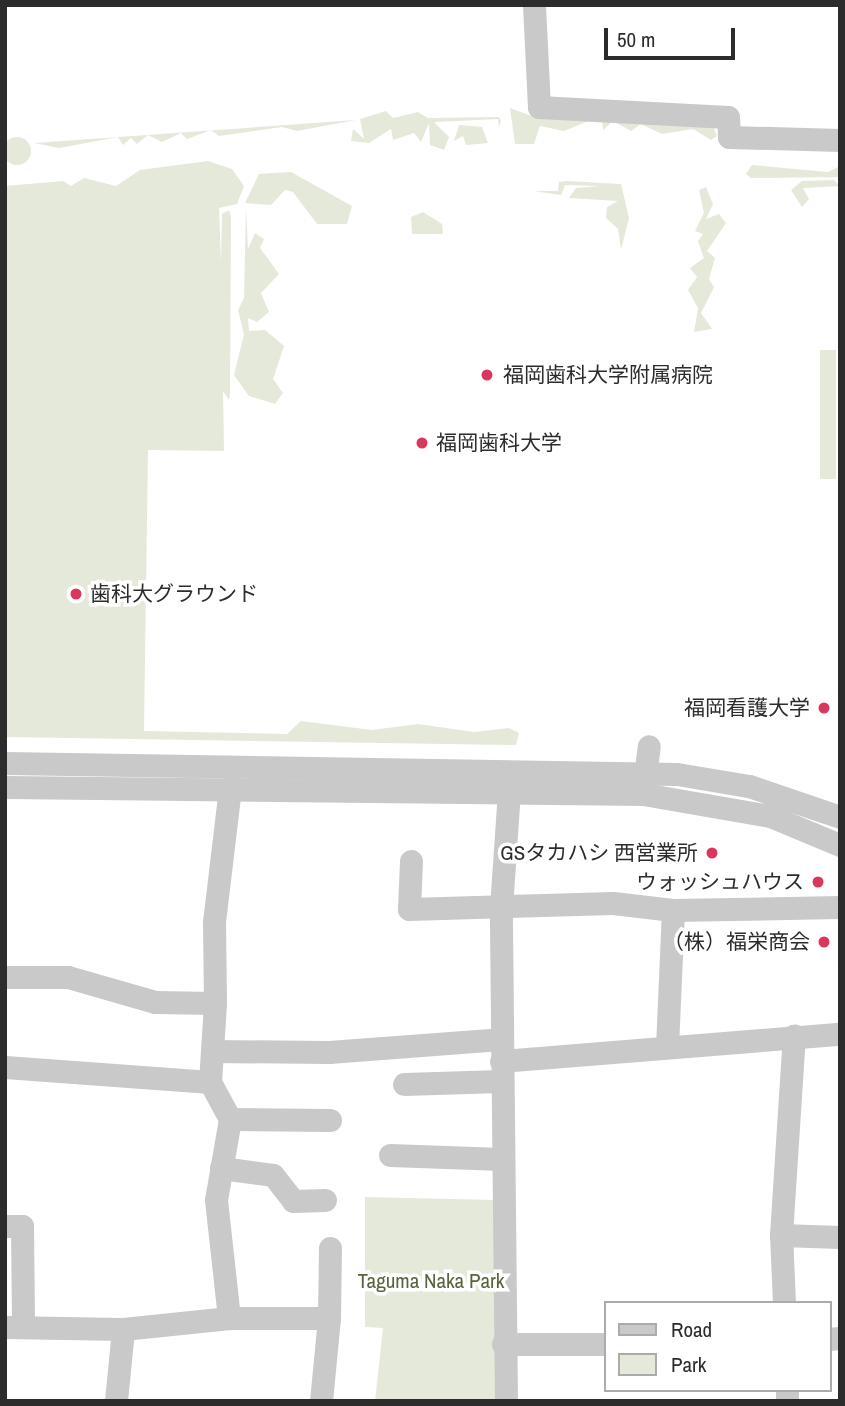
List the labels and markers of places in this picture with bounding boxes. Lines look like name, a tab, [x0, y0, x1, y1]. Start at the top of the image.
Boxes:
place label: 福岡歯科大学附属病院	[503, 362, 713, 388]
marker: 福岡歯科大学附属病院	[477, 365, 497, 385]
place label: 福岡歯科大学	[436, 430, 562, 456]
marker: 福岡歯科大学	[414, 435, 430, 451]
place label: 歯科大グラウンド	[90, 581, 258, 607]
marker: 歯科大グラウンド	[68, 586, 84, 602]
place label: 福岡看護大学	[684, 695, 810, 721]
marker: 福岡看護大学	[816, 700, 832, 716]
place label: GSタカハシ 西営業所	[500, 840, 698, 866]
marker: GSタカハシ 西営業所	[704, 845, 720, 861]
place label: ウォッシュハウス	[636, 869, 804, 895]
marker: ウォッシュハウス	[810, 874, 826, 890]
place label: （株）福栄商会	[663, 929, 810, 955]
marker: （株）福栄商会	[816, 934, 832, 950]

